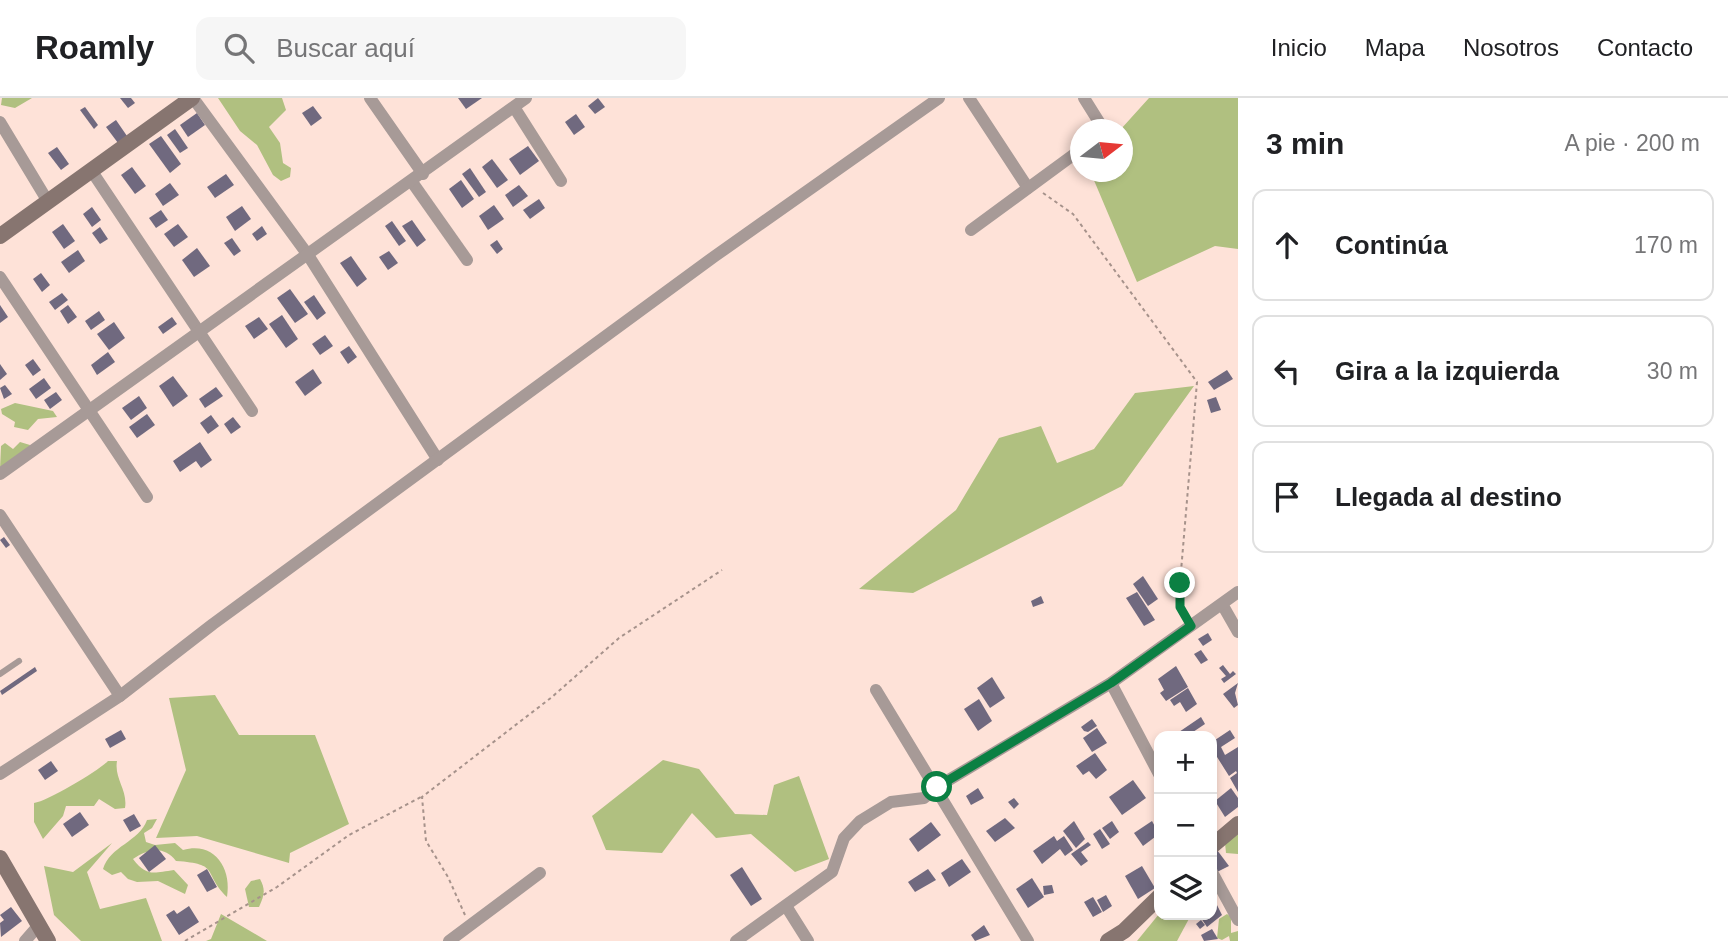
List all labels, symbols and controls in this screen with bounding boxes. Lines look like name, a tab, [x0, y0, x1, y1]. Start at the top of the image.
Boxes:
search box	[196, 17, 686, 80]
text: Roamly	[35, 29, 154, 66]
icon: search	[220, 29, 258, 67]
text: Buscar aquí	[276, 33, 415, 63]
text: Inicio	[1271, 34, 1327, 61]
text: Mapa	[1365, 34, 1425, 61]
text: Nosotros	[1463, 34, 1559, 61]
text: Contacto	[1597, 34, 1693, 61]
north arrow	[1070, 119, 1133, 182]
text: 3 min	[1266, 127, 1344, 160]
text: A pie · 200 m	[1564, 130, 1700, 156]
icon: ahead	[1268, 226, 1306, 264]
text: Continúa	[1335, 230, 1448, 260]
text: 170 m	[1634, 232, 1698, 258]
icon: left	[1268, 352, 1306, 390]
text: Gira a la izquierda	[1335, 356, 1559, 386]
text: 30 m	[1647, 358, 1698, 384]
icon: arrive	[1268, 478, 1306, 516]
text: Llegada al destino	[1335, 482, 1562, 512]
route end	[1164, 567, 1195, 598]
map controls	[1154, 731, 1217, 920]
button: +	[1154, 731, 1217, 794]
route start	[921, 771, 952, 802]
button: −	[1154, 794, 1217, 857]
button: layers	[1154, 857, 1217, 920]

